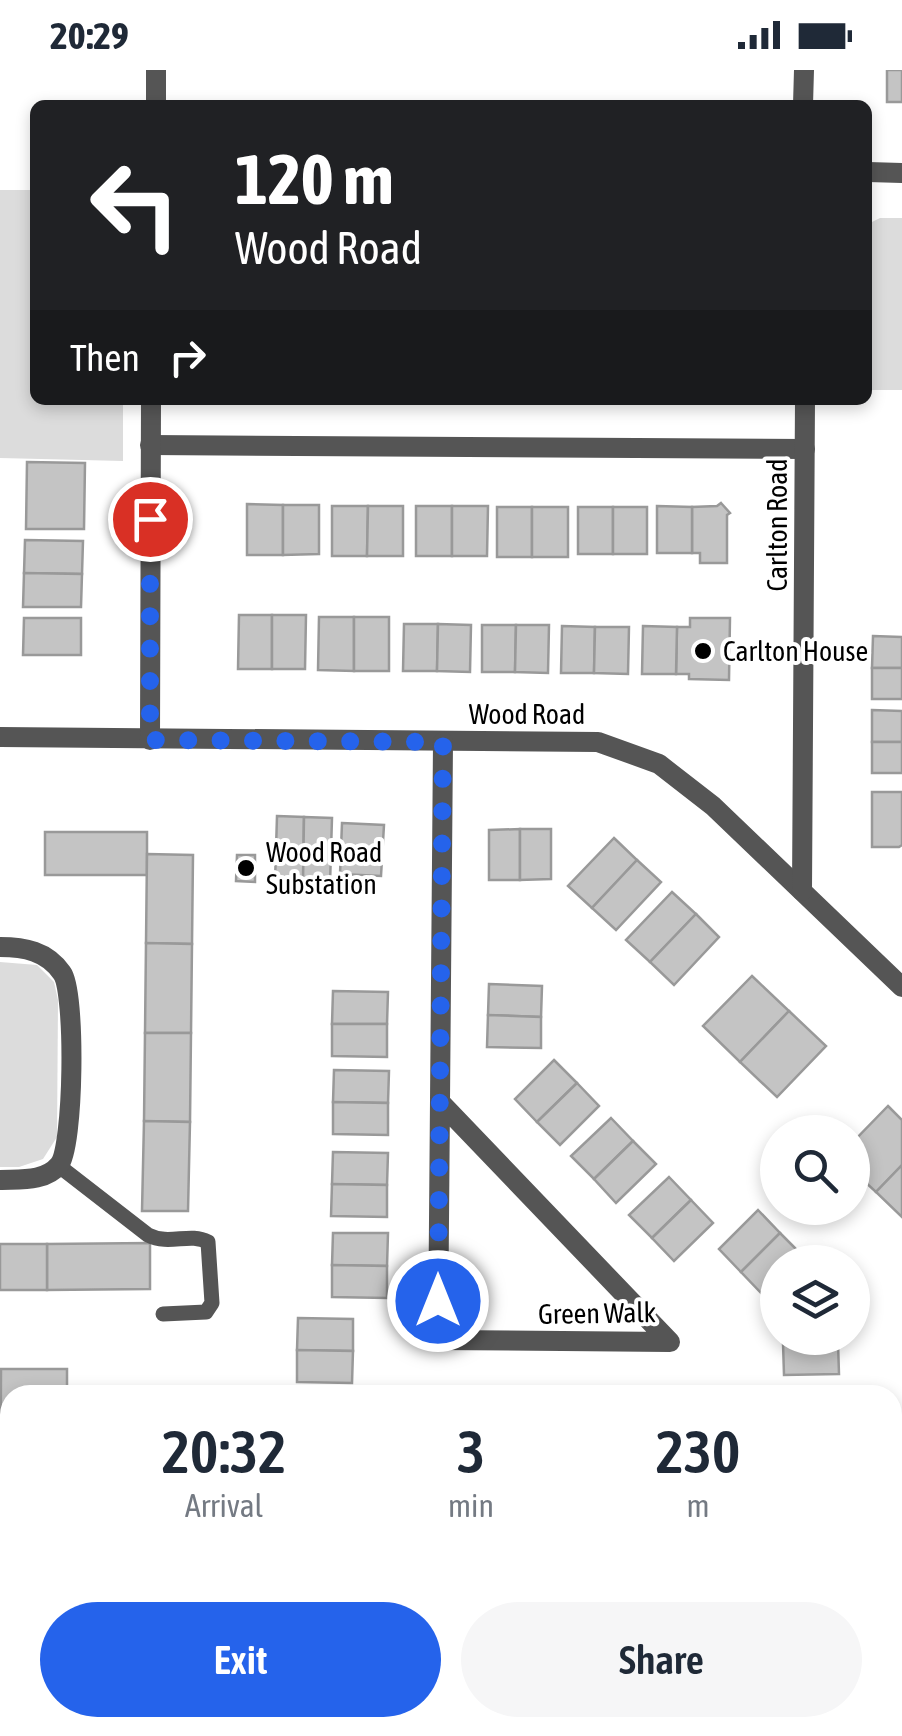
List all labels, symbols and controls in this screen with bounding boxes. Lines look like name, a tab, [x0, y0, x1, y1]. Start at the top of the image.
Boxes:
text: 20:29	[50, 14, 129, 57]
text: 120 m	[235, 139, 394, 219]
icon: left	[70, 140, 200, 270]
text: Wood Road	[235, 222, 422, 274]
icon: right	[160, 330, 215, 385]
text: Then	[70, 336, 140, 379]
street label: Carlton Road	[761, 458, 793, 592]
pin	[108, 477, 193, 562]
icon: arrive	[123, 492, 178, 547]
place label: Carlton House	[723, 635, 868, 667]
marker: Carlton House	[692, 640, 714, 662]
street label: Wood Road	[469, 698, 585, 730]
place label: Wood Road Substation	[266, 836, 382, 900]
marker: Wood Road Substation	[235, 857, 257, 879]
map controls	[760, 1115, 870, 1355]
button: search	[760, 1115, 870, 1225]
button: layers	[760, 1245, 870, 1355]
position arrow	[386, 1249, 490, 1353]
street label: Green Walk	[538, 1296, 656, 1330]
text: 20:32	[162, 1417, 286, 1486]
text: 3	[457, 1417, 485, 1486]
text: 230	[656, 1417, 740, 1486]
text: Arrival	[185, 1487, 263, 1524]
text: min	[448, 1487, 494, 1524]
text: m	[686, 1487, 710, 1524]
button: Exit	[40, 1602, 441, 1717]
button: Share	[461, 1602, 862, 1717]

